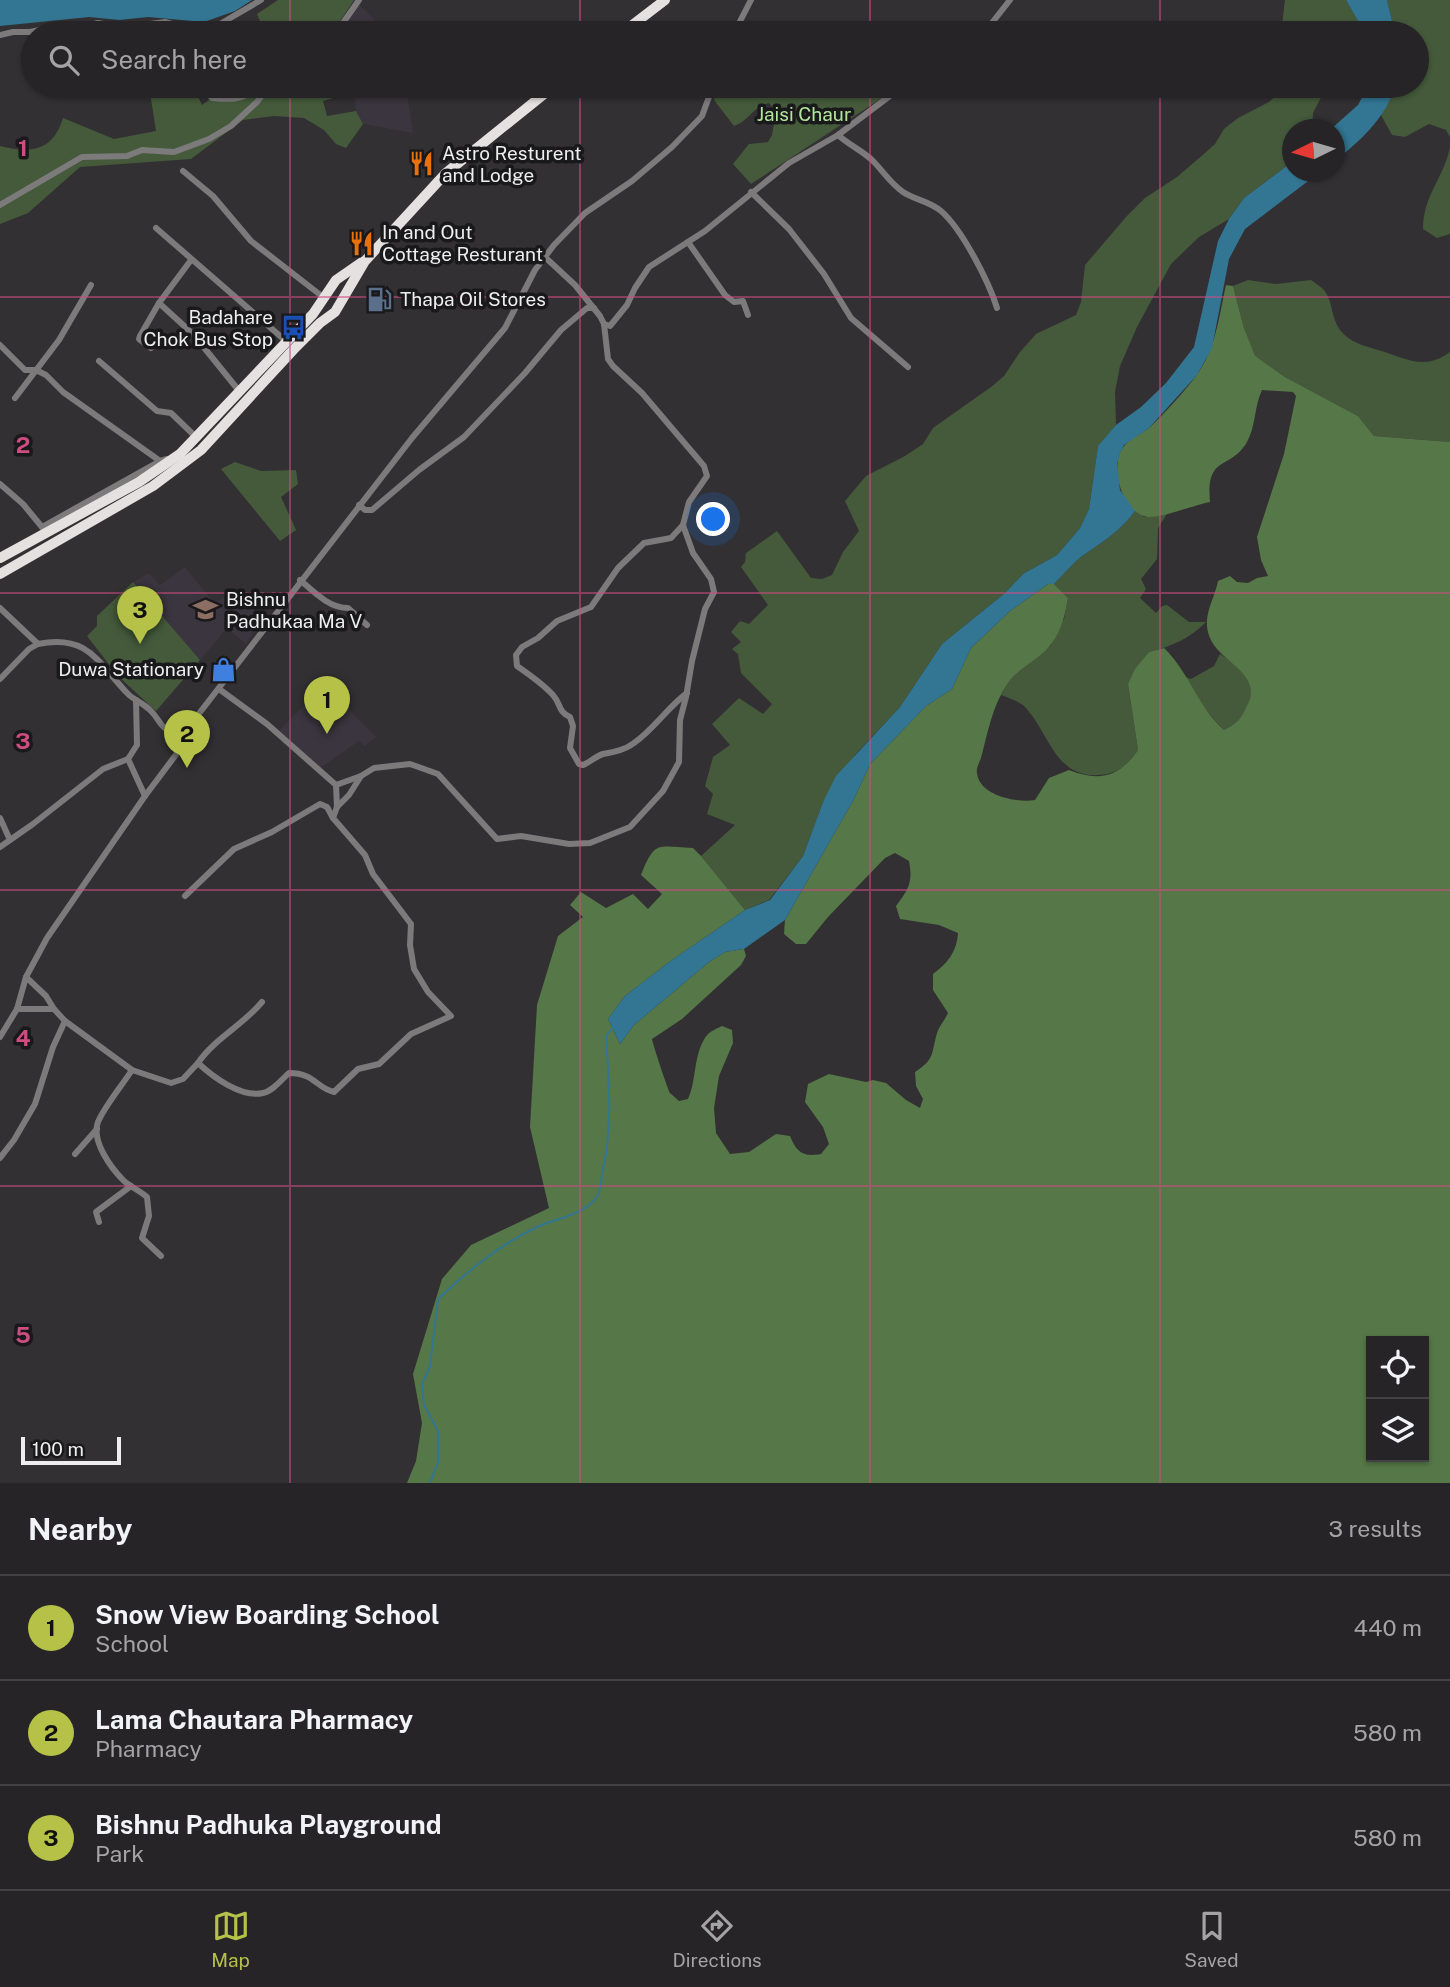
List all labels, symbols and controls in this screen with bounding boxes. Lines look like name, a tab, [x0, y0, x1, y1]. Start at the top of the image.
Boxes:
search box	[21, 21, 1429, 98]
icon: search	[45, 41, 83, 79]
text: Search here	[101, 44, 247, 75]
park label: Jaisi Chaur	[757, 103, 851, 125]
north arrow	[1282, 119, 1345, 182]
text: 1	[18, 134, 28, 161]
place label: Astro Resturent and Lodge	[442, 142, 582, 186]
restaurant icon: Astro Resturent and Lodge	[408, 150, 436, 178]
place label: In and Out Cottage Resturant	[382, 221, 543, 265]
restaurant icon: In and Out Cottage Resturant	[348, 229, 376, 257]
fuel station icon: Thapa Oil Stores	[366, 285, 394, 313]
place label: Thapa Oil Stores	[400, 288, 546, 310]
place label: Badahare Chok Bus Stop	[143, 306, 273, 350]
bus stop icon: Badahare Chok Bus Stop	[279, 314, 307, 342]
text: 2	[16, 431, 30, 458]
your location	[696, 502, 730, 536]
pin: 3	[117, 586, 163, 644]
place label: Bishnu Padhukaa Ma V	[226, 588, 362, 632]
school or university icon: Bishnu Padhukaa Ma V	[192, 596, 220, 624]
shop icon: Duwa Stationary	[210, 655, 238, 683]
place label: Duwa Stationary	[58, 658, 204, 680]
pin: 1	[304, 676, 350, 734]
pin: 2	[164, 710, 210, 768]
text: 3	[15, 727, 31, 754]
text: 4	[15, 1024, 31, 1051]
text: 5	[15, 1321, 31, 1348]
map controls	[1366, 1336, 1429, 1462]
button: locate	[1366, 1336, 1429, 1399]
button: layers	[1366, 1399, 1429, 1462]
scale bar	[21, 1434, 121, 1466]
text: 100 m	[32, 1438, 84, 1460]
text: Nearby	[28, 1511, 132, 1547]
text: 3 results	[1328, 1515, 1422, 1542]
text: Snow View Boarding School	[95, 1599, 440, 1630]
text: 1	[46, 1614, 56, 1641]
text: 440 m	[1354, 1614, 1422, 1641]
text: School	[95, 1630, 169, 1657]
text: Lama Chautara Pharmacy	[95, 1704, 413, 1735]
text: 2	[44, 1719, 58, 1746]
text: 580 m	[1353, 1719, 1422, 1746]
text: Pharmacy	[95, 1735, 202, 1762]
text: Bishnu Padhuka Playground	[95, 1809, 442, 1840]
text: 3	[43, 1824, 59, 1851]
text: 580 m	[1353, 1824, 1422, 1851]
text: Park	[95, 1840, 144, 1867]
tab: Map	[211, 1907, 250, 1971]
tab: Directions	[672, 1907, 762, 1971]
tab: Saved	[1184, 1907, 1239, 1971]

